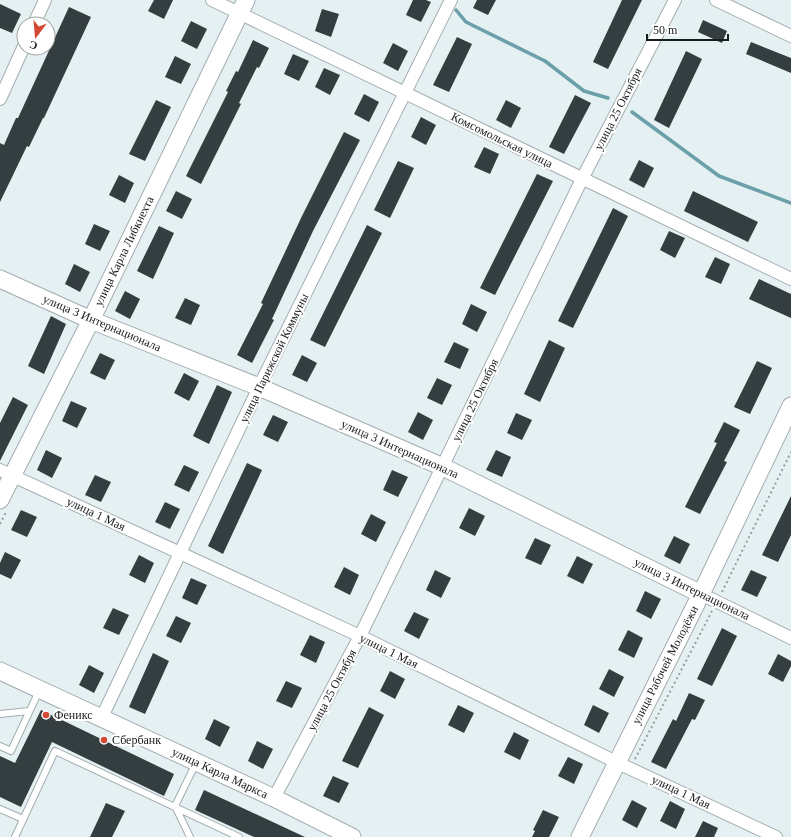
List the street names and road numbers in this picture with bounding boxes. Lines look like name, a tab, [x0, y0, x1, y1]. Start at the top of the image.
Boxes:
street label: улица 25 Октября	[591, 65, 645, 152]
street label: Комсомольская улица	[449, 109, 556, 171]
street label: улица Карла Либкнехта	[91, 193, 157, 308]
street label: улица Парижской Коммуны	[237, 291, 311, 425]
street label: улица 3 Интернационала	[41, 292, 164, 355]
street label: улица 25 Октября	[449, 356, 501, 444]
street label: улица 3 Интернационала	[339, 417, 461, 482]
street label: улица 1 Мая	[64, 494, 128, 534]
street label: улица 3 Интернационала	[632, 555, 753, 623]
street label: улица Рабочей Молодёжи	[629, 603, 701, 727]
street label: улица 1 Мая	[358, 631, 421, 671]
street label: улица 25 Октября	[305, 646, 360, 733]
street label: улица Карла Маркса	[170, 745, 271, 802]
street label: улица 1 Мая	[649, 772, 713, 812]

